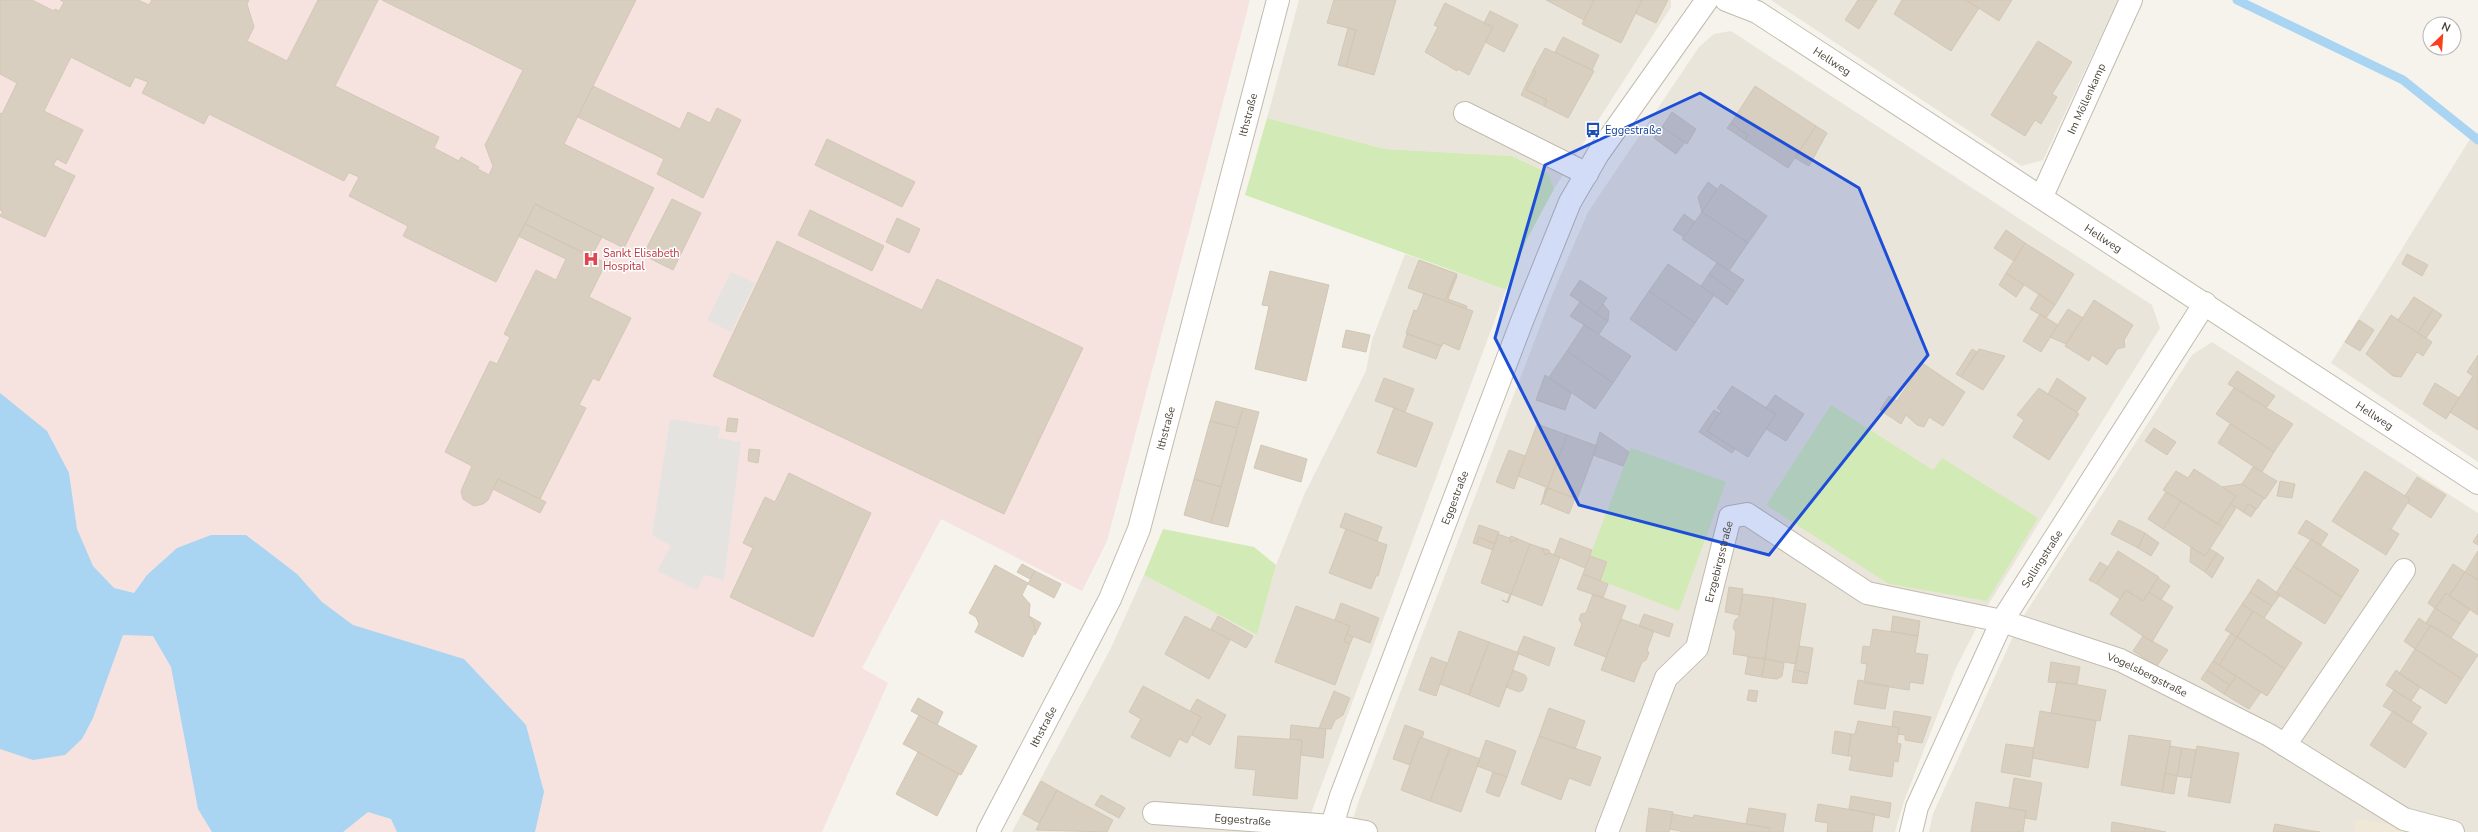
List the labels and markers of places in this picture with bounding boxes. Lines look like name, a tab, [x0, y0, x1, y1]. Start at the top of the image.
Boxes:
bus stop icon: Eggestraße	[1584, 121, 1602, 139]
place label: Eggestraße	[1605, 123, 1662, 138]
place label: Sankt Elisabeth Hospital	[603, 246, 680, 274]
hospital icon: Sankt Elisabeth Hospital	[582, 250, 600, 268]

